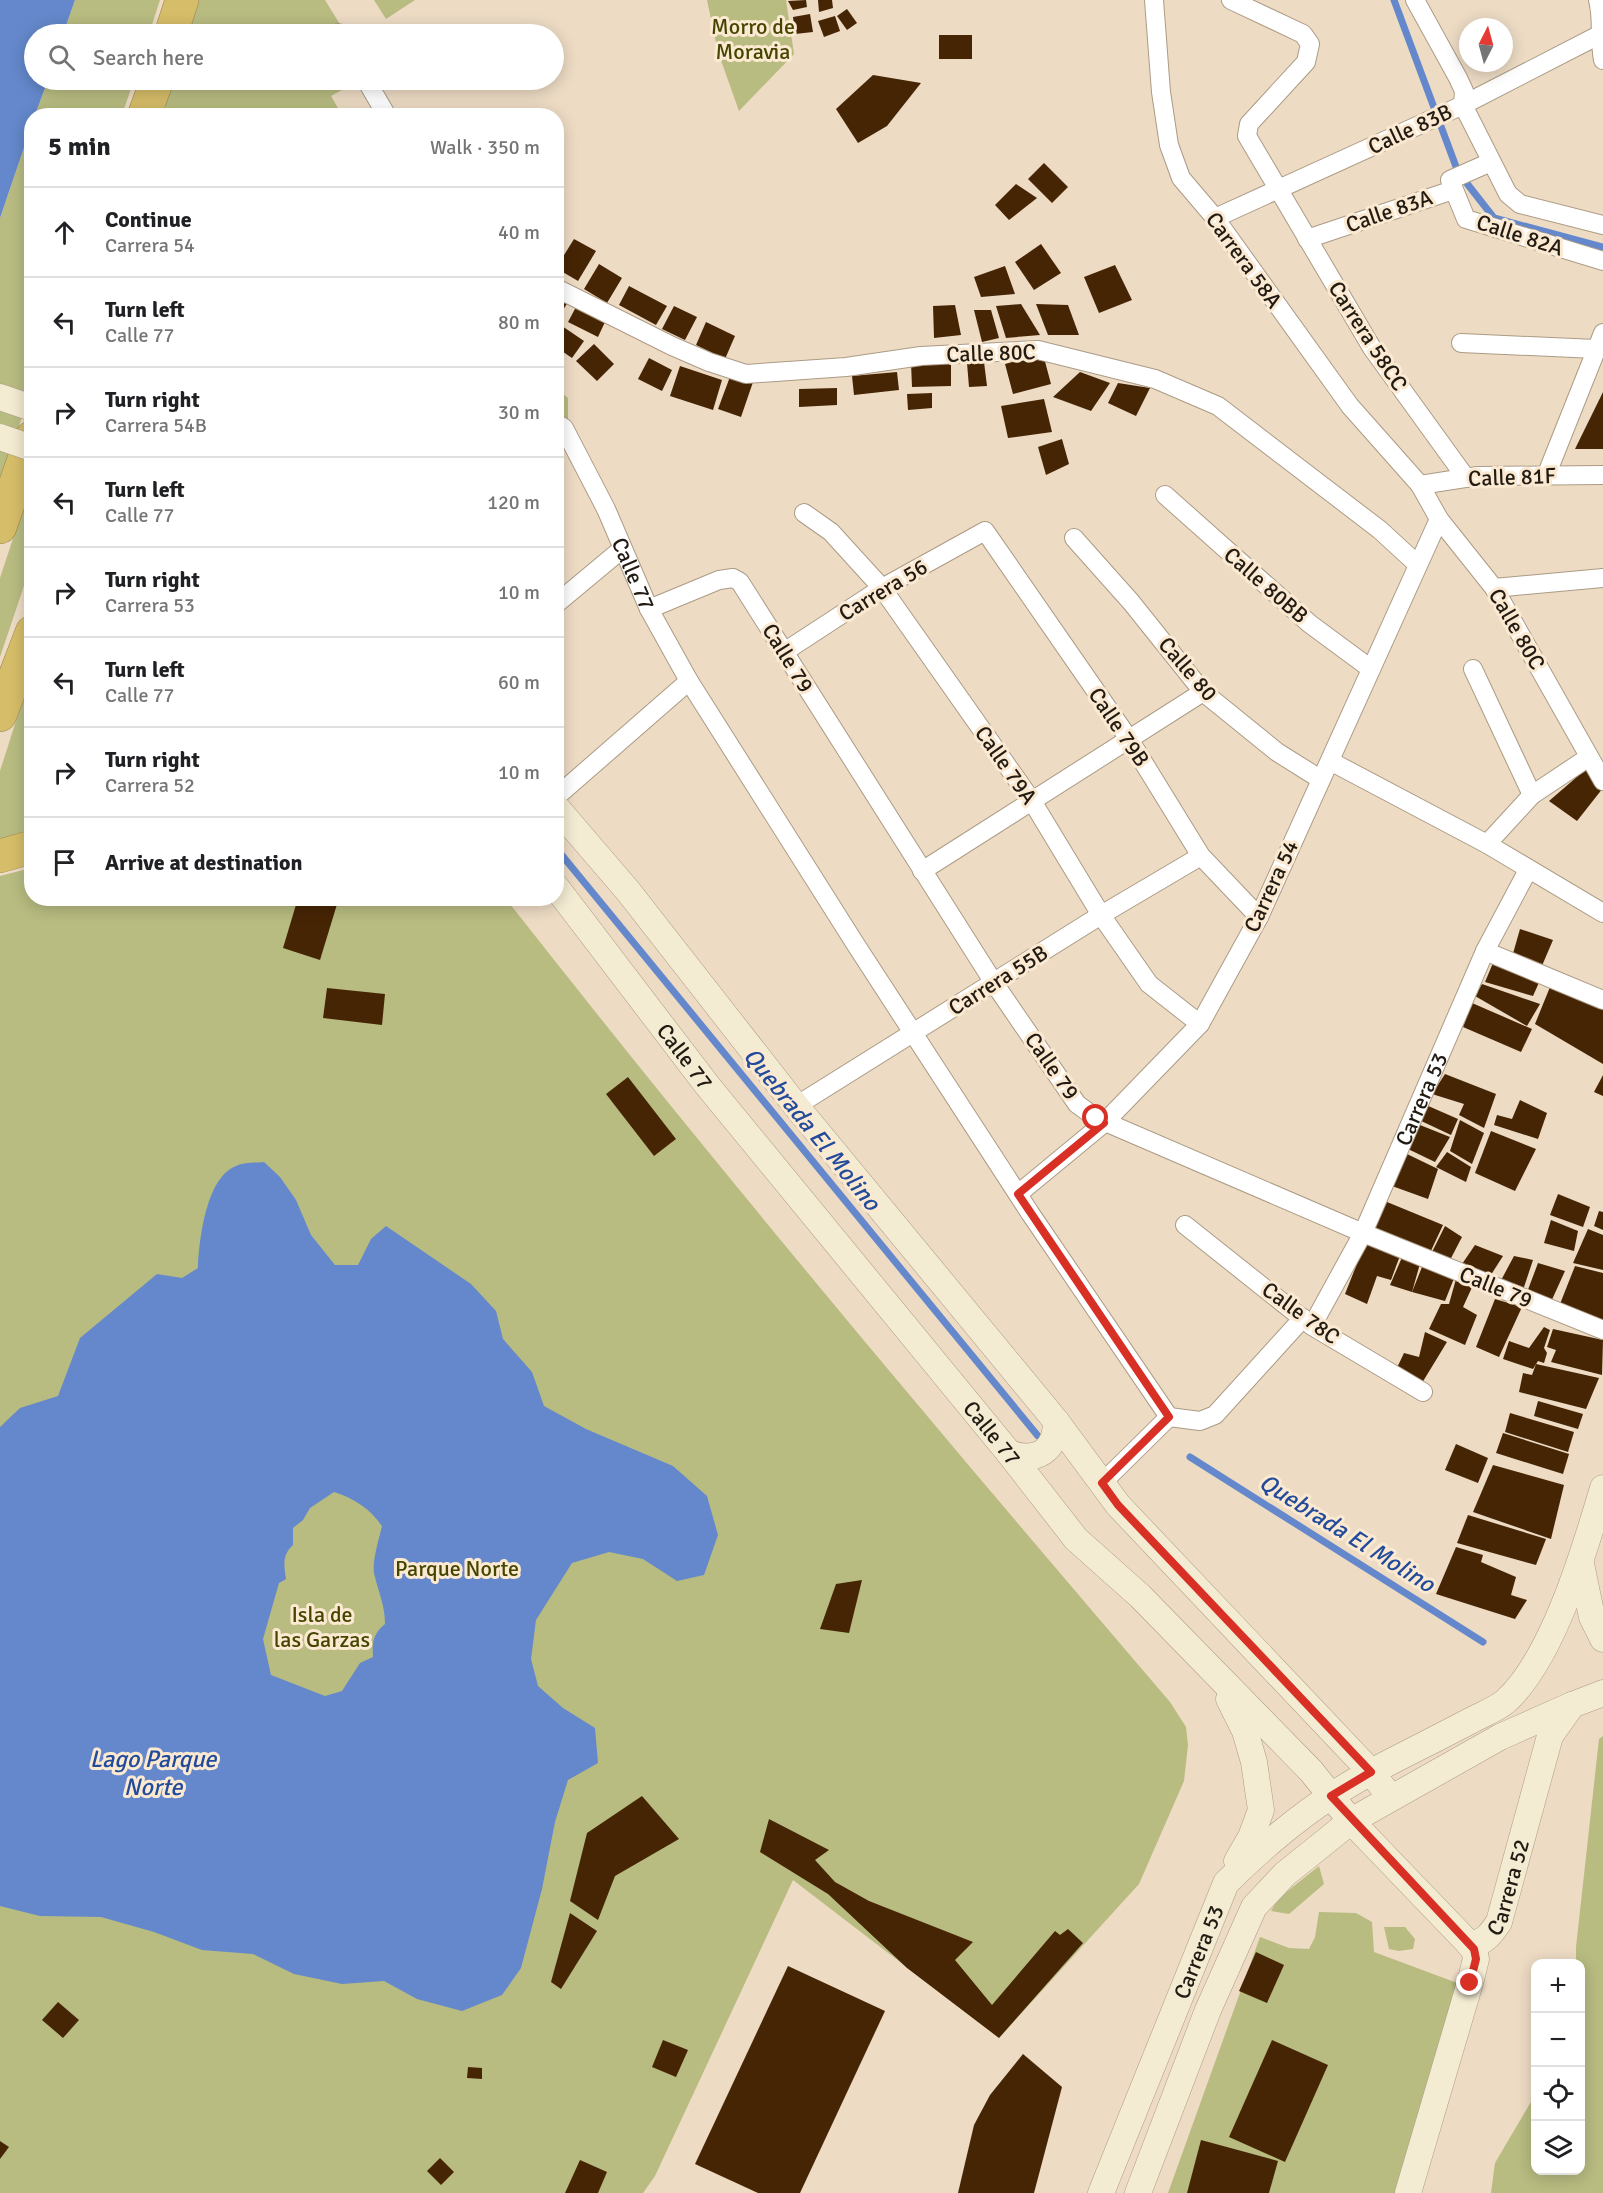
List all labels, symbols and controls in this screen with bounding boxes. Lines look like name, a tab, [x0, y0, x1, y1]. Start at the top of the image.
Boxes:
park label: Morro de Moravia	[711, 13, 795, 65]
north arrow	[1459, 18, 1513, 72]
search box	[24, 24, 564, 90]
icon: search	[45, 41, 78, 74]
text: Search here	[93, 44, 204, 71]
street label: Calle 83B	[1364, 98, 1456, 160]
text: 5 min	[48, 131, 111, 163]
text: Walk · 350 m	[430, 135, 540, 160]
street label: Calle 83A	[1342, 183, 1436, 238]
text: Continue	[105, 206, 192, 233]
street label: Carrera 58A	[1200, 207, 1288, 314]
street label: Calle 82A	[1473, 208, 1567, 262]
icon: ahead	[48, 216, 81, 249]
text: 40 m	[498, 220, 540, 245]
text: Carrera 54	[105, 233, 195, 258]
street label: Carrera 58CC	[1323, 276, 1413, 396]
text: Turn left	[105, 296, 185, 323]
icon: left	[48, 306, 81, 339]
text: 80 m	[498, 310, 540, 335]
text: Calle 77	[105, 323, 174, 348]
street label: Calle 80C	[946, 338, 1036, 368]
text: Turn right	[105, 386, 200, 413]
icon: right	[48, 396, 81, 429]
text: 30 m	[498, 400, 540, 425]
text: Carrera 54B	[105, 413, 207, 438]
street label: Calle 81F	[1468, 462, 1556, 492]
text: Turn left	[105, 476, 185, 503]
icon: left	[48, 486, 81, 519]
text: 120 m	[487, 490, 540, 515]
text: Calle 77	[105, 503, 174, 528]
street label: Calle 77	[606, 533, 661, 614]
street label: Calle 80BB	[1218, 541, 1314, 629]
street label: Carrera 56	[834, 553, 932, 627]
text: Turn right	[105, 566, 200, 593]
icon: right	[48, 576, 81, 609]
text: 10 m	[498, 580, 540, 605]
street label: Calle 80C	[1483, 583, 1551, 675]
text: Carrera 53	[105, 593, 195, 618]
street label: Calle 79	[756, 618, 820, 698]
street label: Calle 80	[1153, 631, 1223, 707]
text: Turn left	[105, 656, 185, 683]
icon: left	[48, 666, 81, 699]
text: 60 m	[498, 670, 540, 695]
street label: Calle 79B	[1083, 682, 1155, 772]
text: Calle 77	[105, 683, 174, 708]
street label: Calle 79A	[969, 720, 1043, 810]
text: Turn right	[105, 746, 200, 773]
icon: right	[48, 756, 81, 789]
text: 10 m	[498, 760, 540, 785]
text: Carrera 52	[105, 773, 195, 798]
street label: Carrera 54	[1238, 835, 1304, 936]
icon: arrive	[48, 846, 81, 879]
text: Arrive at destination	[105, 849, 302, 876]
street label: Carrera 55B	[943, 939, 1053, 1021]
street label: Calle 77	[651, 1018, 719, 1095]
street label: Calle 79	[1019, 1027, 1085, 1105]
water label: Quebrada El Molino	[737, 1041, 888, 1218]
street label: Carrera 53	[1389, 1048, 1453, 1150]
route start	[1082, 1104, 1108, 1130]
street label: Calle 79	[1456, 1260, 1536, 1314]
street label: Calle 78C	[1257, 1276, 1345, 1350]
street label: Calle 77	[958, 1395, 1027, 1471]
water label: Quebrada El Molino	[1254, 1467, 1441, 1600]
park label: Parque Norte	[395, 1555, 519, 1582]
park label: Isla de las Garzas	[274, 1601, 370, 1653]
water label: Lago Parque Norte	[90, 1744, 217, 1802]
street label: Carrera 52	[1480, 1836, 1535, 1941]
street label: Carrera 53	[1167, 1901, 1229, 2003]
map controls	[1531, 1959, 1585, 2175]
button: +	[1531, 1959, 1585, 2013]
route end	[1456, 1969, 1482, 1995]
button: −	[1531, 2013, 1585, 2067]
button: locate	[1531, 2067, 1585, 2121]
button: layers	[1531, 2121, 1585, 2175]

